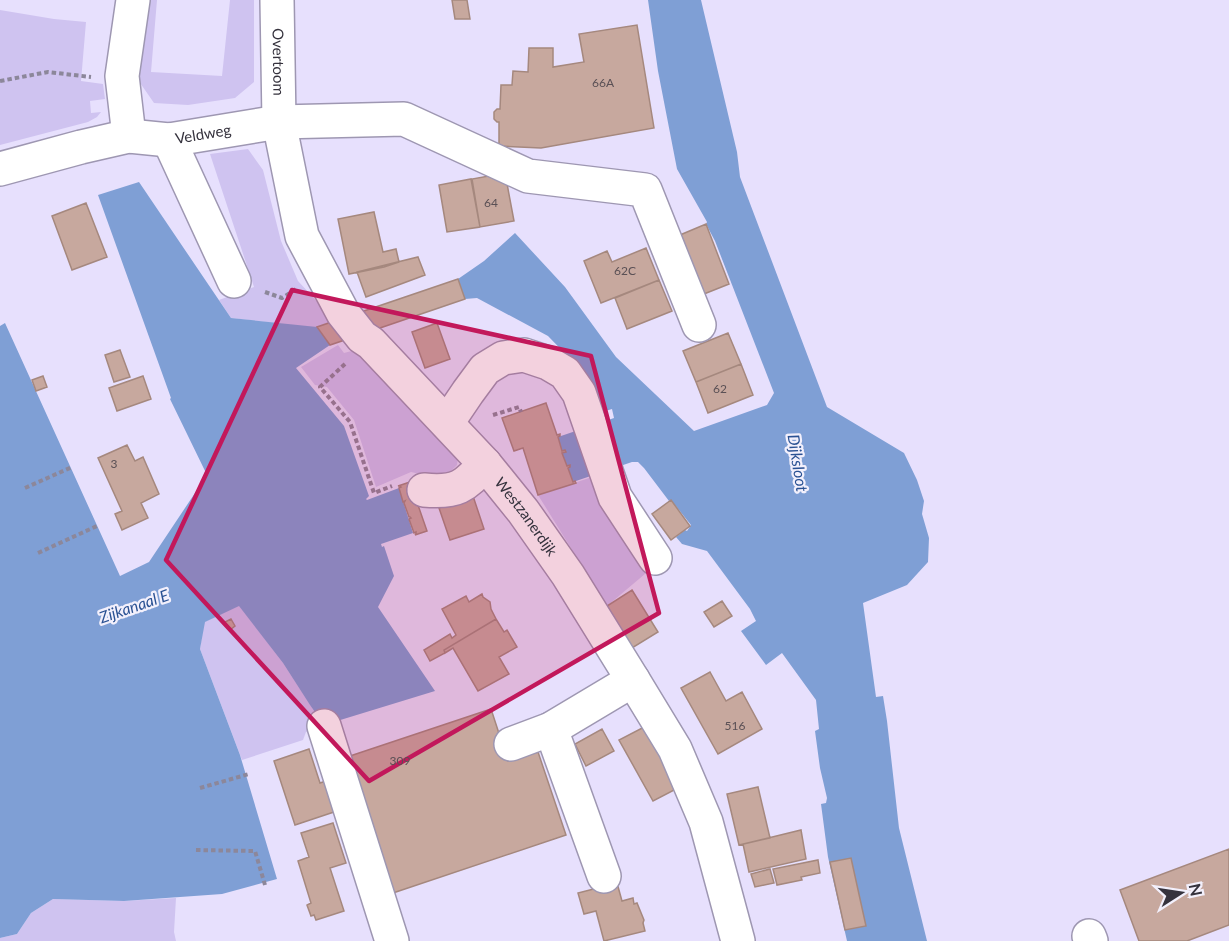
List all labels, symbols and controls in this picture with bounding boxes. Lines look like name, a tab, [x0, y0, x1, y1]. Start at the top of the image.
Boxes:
street label: Overtoom	[269, 28, 289, 96]
house number: 66A	[592, 75, 615, 90]
street label: Veldweg	[174, 120, 232, 147]
house number: 64	[484, 195, 498, 210]
house number: 62C	[614, 263, 636, 278]
house number: 62	[713, 381, 727, 396]
water label: Dijksloot	[785, 433, 812, 493]
house number: 3	[111, 456, 118, 471]
street label: Westzanerdijk	[491, 473, 562, 559]
water label: Zijkanaal E	[96, 585, 172, 627]
house number: 516	[725, 718, 745, 733]
house number: 309	[390, 753, 410, 768]
north arrow	[1151, 863, 1211, 923]
text: N	[1186, 882, 1207, 898]

